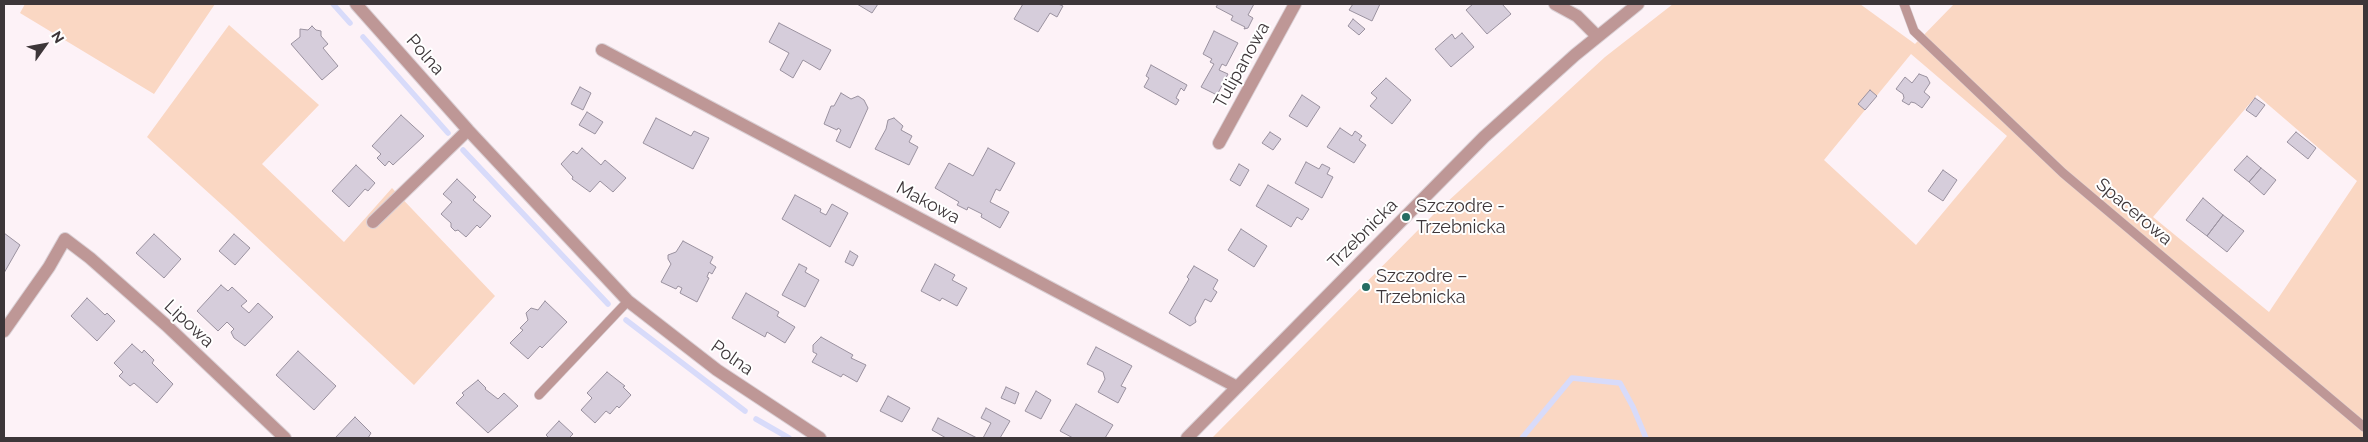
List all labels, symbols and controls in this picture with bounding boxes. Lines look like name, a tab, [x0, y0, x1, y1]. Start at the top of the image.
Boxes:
street label: Tulipanowa	[1210, 18, 1274, 112]
north arrow	[20, 20, 70, 70]
text: N	[48, 28, 67, 46]
street label: Polna	[401, 30, 449, 80]
street label: Spacerowa	[2092, 174, 2176, 250]
street label: Makowa	[892, 177, 964, 229]
street label: Trzebnicka	[1324, 195, 1402, 273]
place label: Szczodre - Trzebnicka	[1416, 196, 1506, 238]
marker: Szczodre - Trzebnicka	[1400, 211, 1412, 223]
place label: Szczodre – Trzebnicka	[1376, 266, 1467, 308]
marker: Szczodre – Trzebnicka	[1360, 281, 1372, 293]
street label: Lipowa	[160, 296, 218, 352]
street label: Polna	[707, 336, 757, 380]

